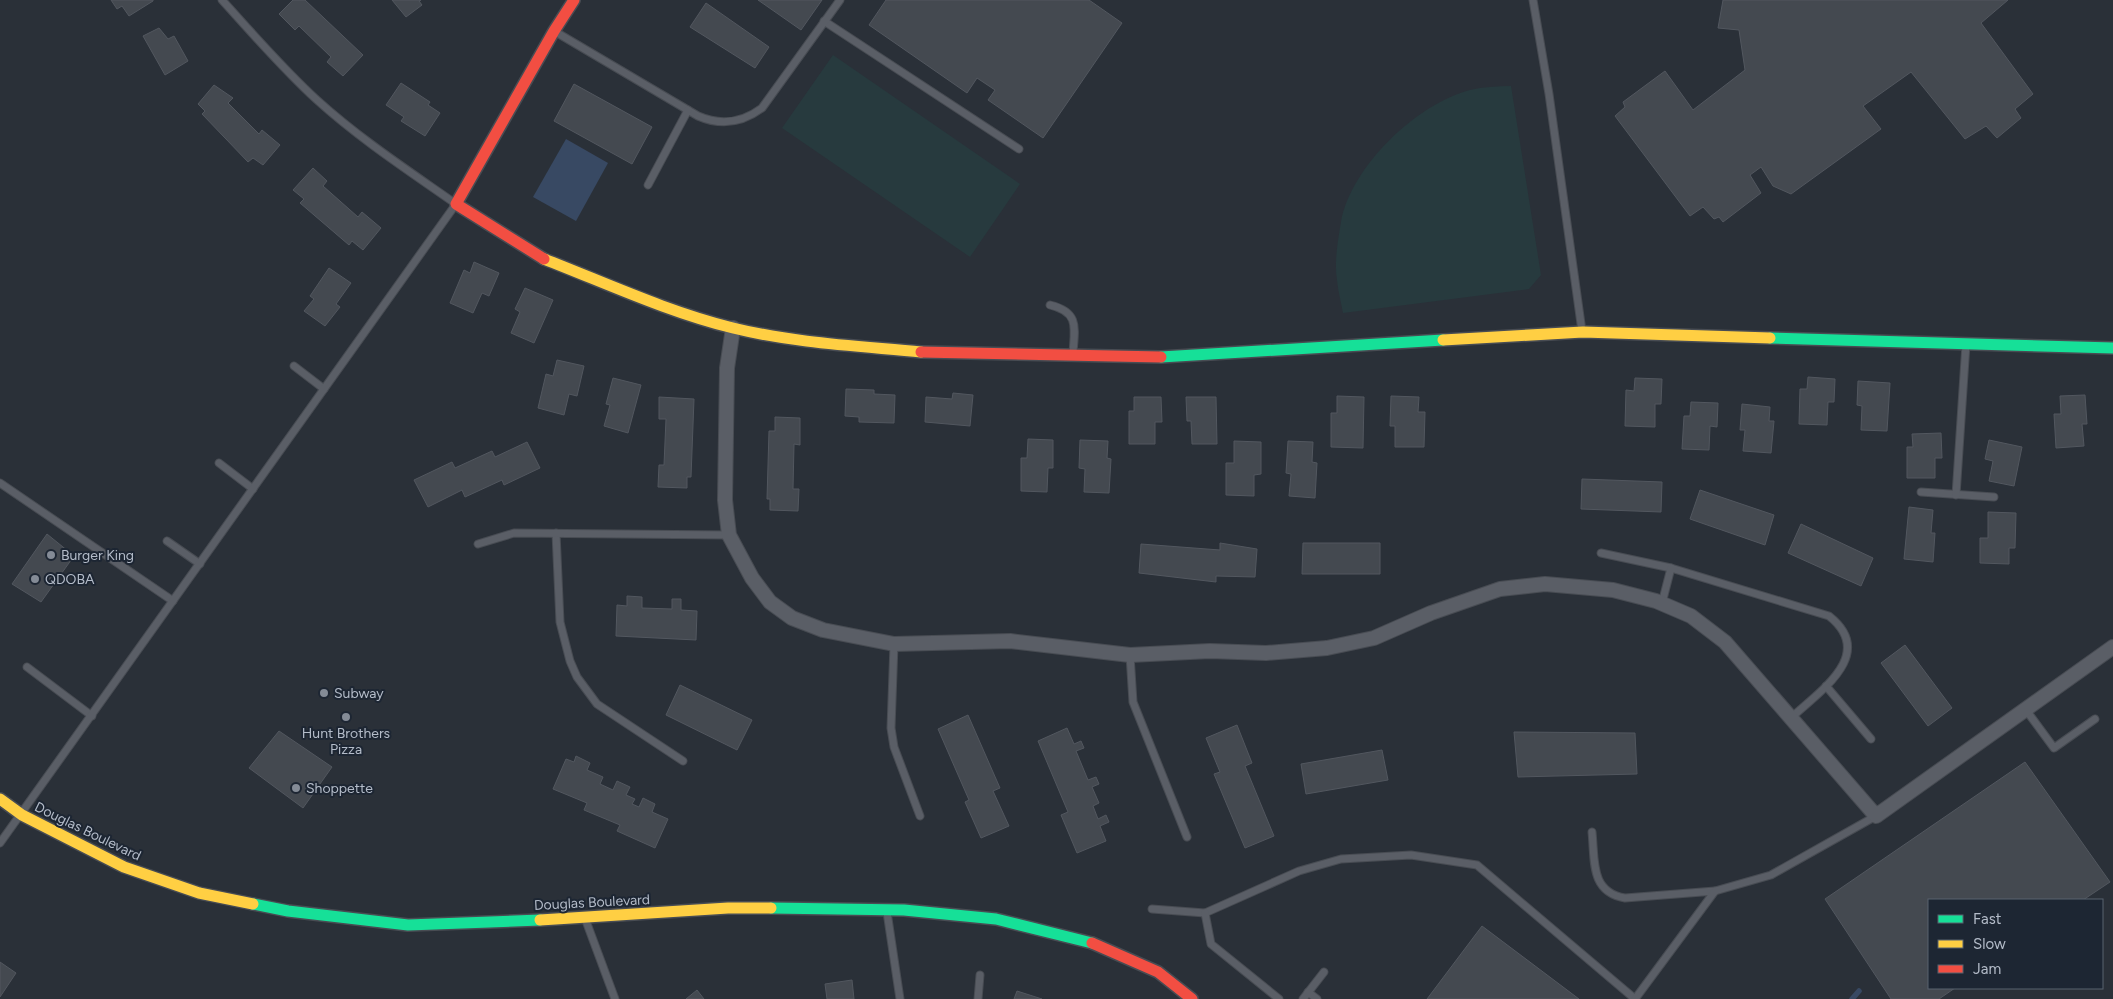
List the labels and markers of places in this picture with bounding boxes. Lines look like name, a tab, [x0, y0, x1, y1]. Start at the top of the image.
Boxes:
place label: Burger King	[61, 547, 134, 564]
marker: Burger King	[45, 549, 57, 561]
place label: QDOBA	[45, 571, 95, 588]
marker: QDOBA	[29, 573, 41, 585]
place label: Subway	[334, 685, 384, 702]
marker: Subway	[318, 687, 330, 699]
marker: Hunt Brothers Pizza	[340, 711, 352, 723]
place label: Hunt Brothers Pizza	[302, 725, 390, 758]
place label: Shoppette	[306, 780, 373, 797]
marker: Shoppette	[290, 782, 302, 794]

